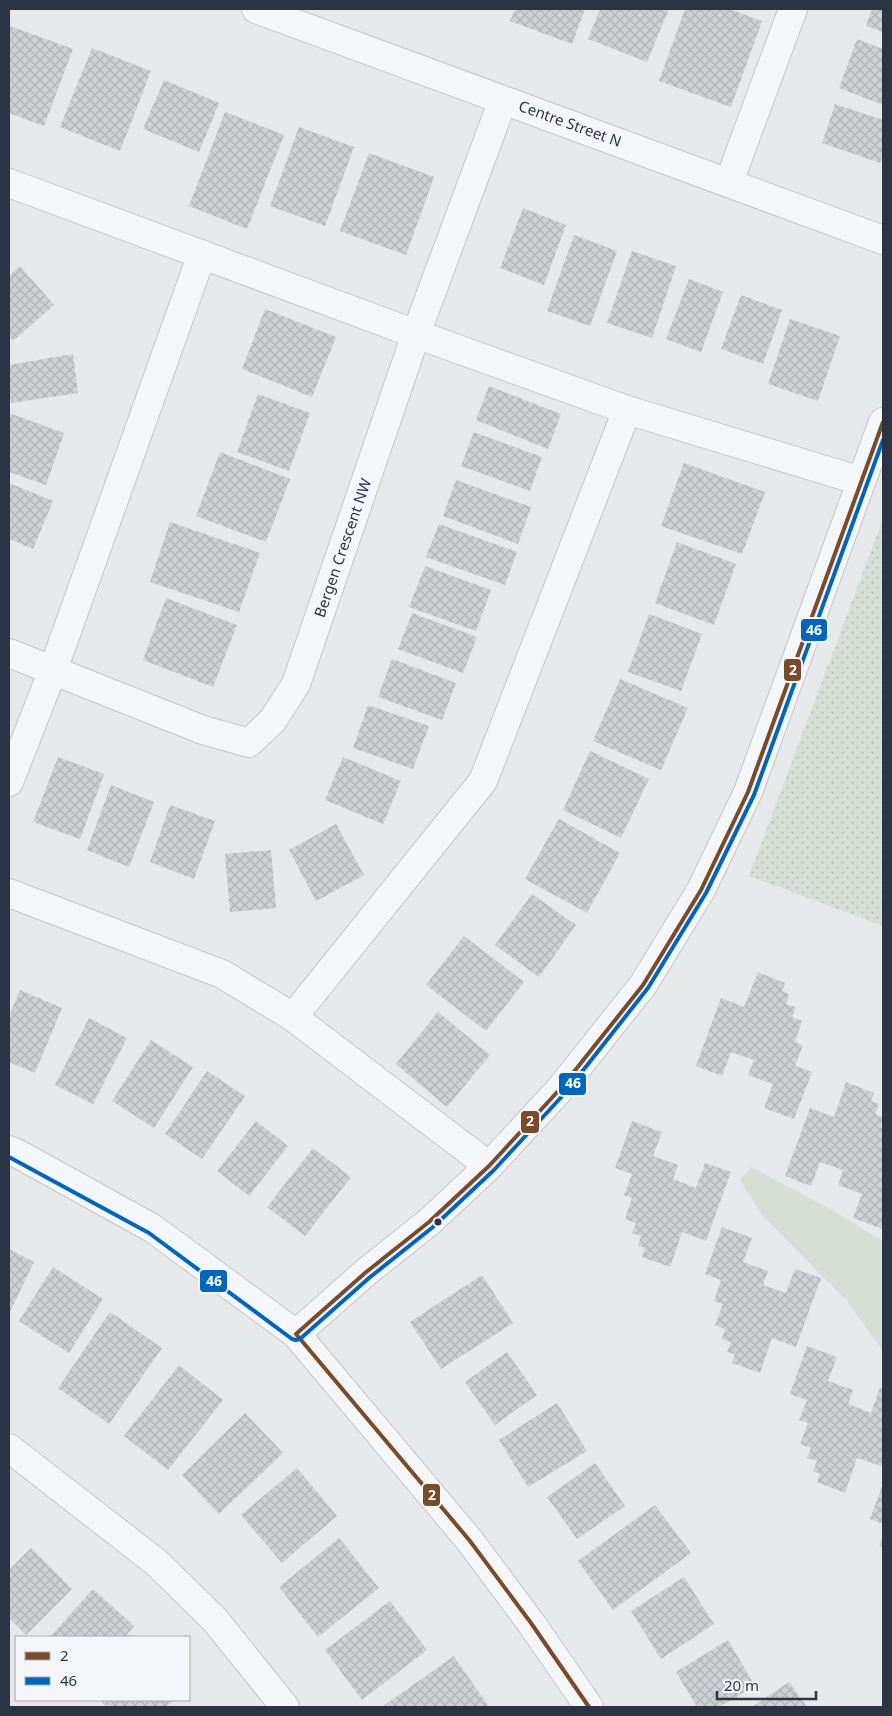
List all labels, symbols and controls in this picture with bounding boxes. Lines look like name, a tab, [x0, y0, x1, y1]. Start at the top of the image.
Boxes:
street label: Centre Street N	[516, 95, 625, 151]
street label: Bergen Crescent NW	[309, 475, 375, 620]
line badge: 46	[800, 618, 828, 642]
text: 46	[806, 620, 822, 639]
line badge: 2	[783, 658, 802, 682]
text: 2	[789, 660, 797, 679]
line badge: 46	[558, 1072, 587, 1096]
text: 46	[565, 1073, 581, 1092]
line badge: 2	[520, 1110, 540, 1134]
text: 2	[526, 1111, 534, 1130]
unlabelled marker	[433, 1217, 443, 1227]
line badge: 46	[199, 1269, 228, 1293]
text: 46	[206, 1271, 222, 1290]
line badge: 2	[422, 1483, 441, 1507]
text: 2	[428, 1485, 436, 1504]
legend	[15, 1636, 190, 1701]
text: 2	[60, 1645, 69, 1665]
scale bar	[717, 1668, 816, 1700]
text: 46	[60, 1670, 77, 1690]
text: 20 m	[724, 1675, 759, 1695]

